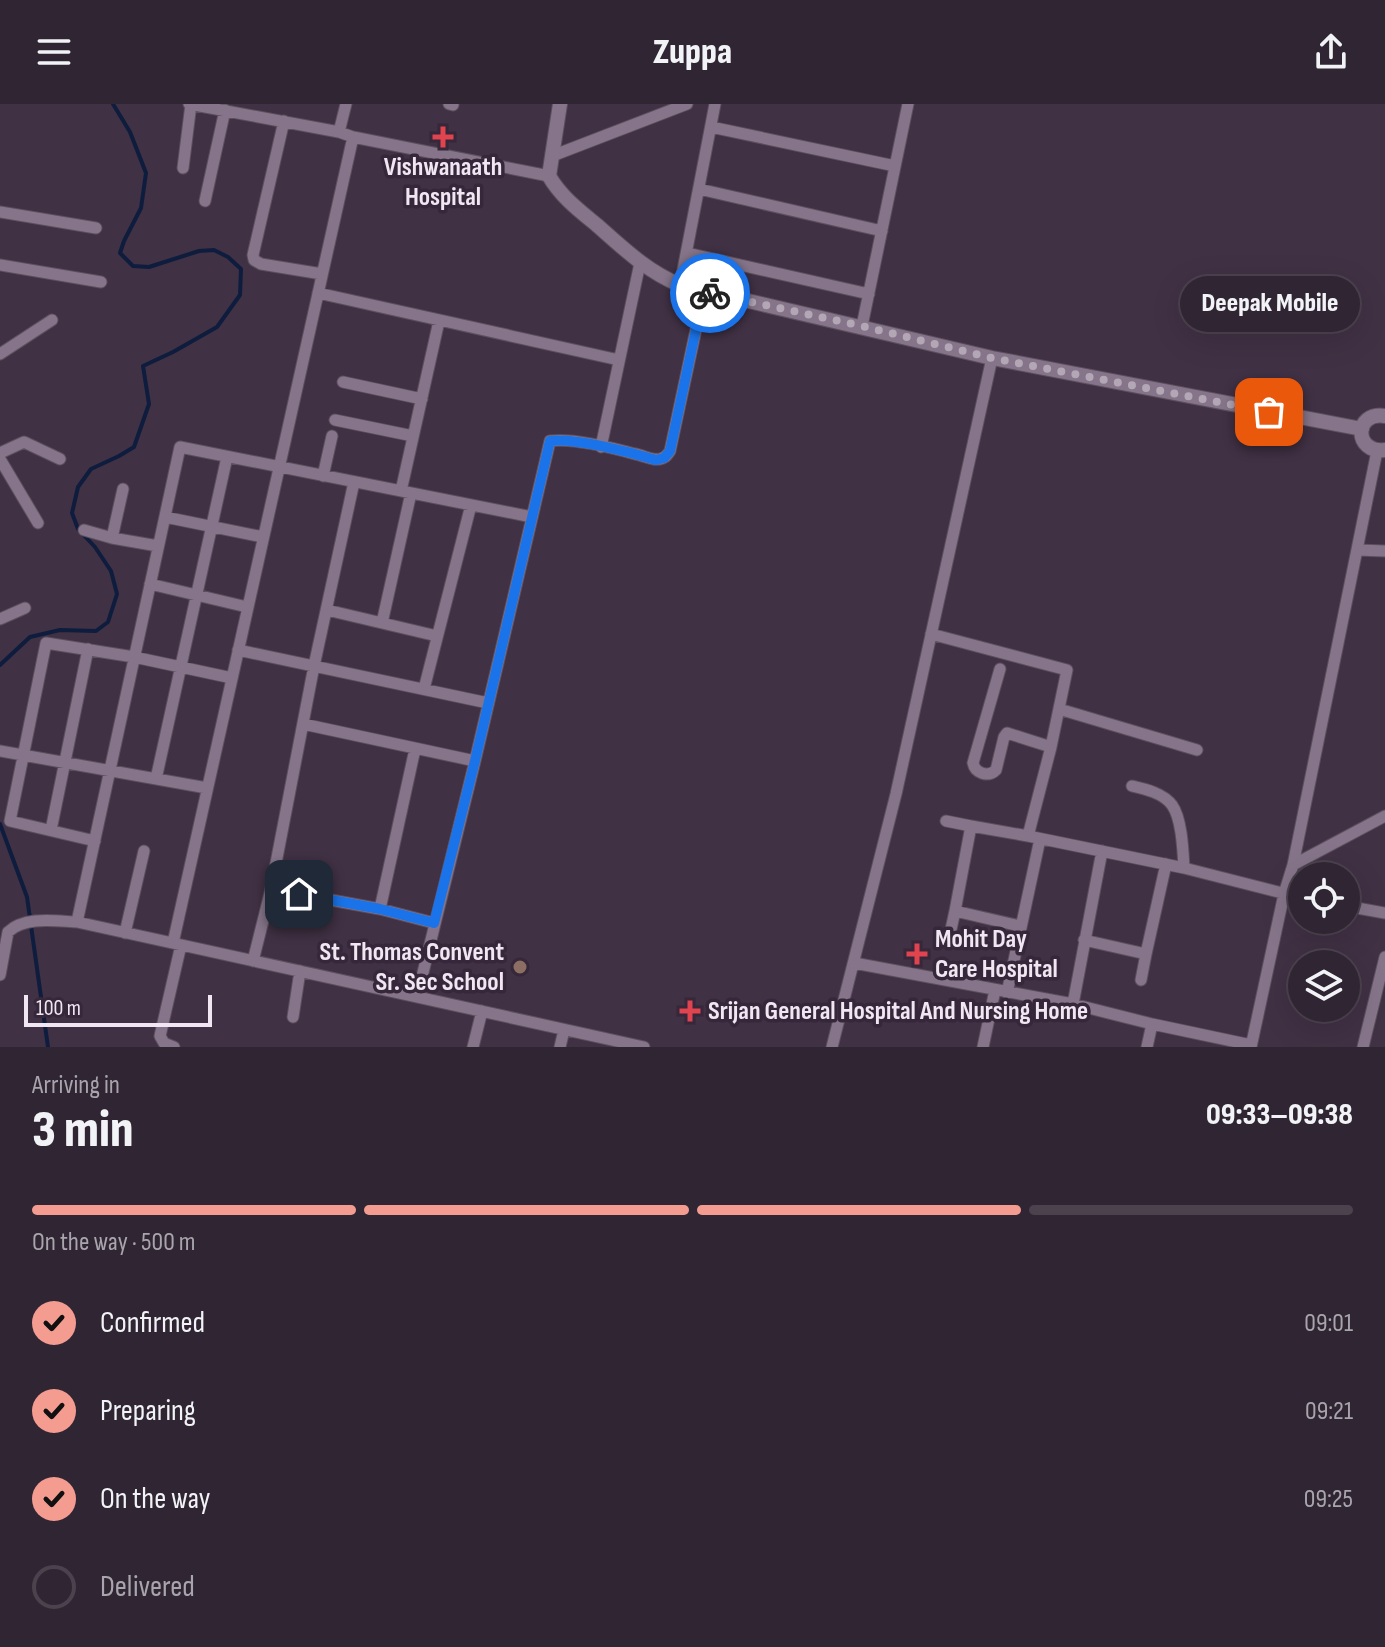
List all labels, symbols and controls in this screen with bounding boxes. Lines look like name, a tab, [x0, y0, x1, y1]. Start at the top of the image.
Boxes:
icon: menu	[32, 30, 76, 74]
icon: share	[1309, 30, 1353, 74]
text: Zuppa	[653, 31, 732, 74]
marker: Vishwanaath Hospital	[432, 126, 454, 148]
place label: Vishwanaath Hospital	[384, 152, 502, 213]
courier	[670, 253, 750, 333]
icon: bike	[688, 271, 732, 315]
callout: Deepak Mobile	[1179, 276, 1359, 332]
text: Deepak Mobile	[1202, 288, 1338, 319]
pin	[1235, 378, 1303, 446]
icon: bag	[1247, 390, 1291, 434]
pin	[265, 860, 333, 928]
map controls	[1288, 862, 1360, 1022]
button: locate	[1288, 862, 1360, 934]
icon: home	[277, 872, 321, 916]
place label: Mohit Day Care Hospital	[935, 924, 1058, 985]
place label: St. Thomas Convent Sr. Sec School	[319, 937, 504, 998]
marker: Mohit Day Care Hospital	[906, 943, 928, 965]
button: layers	[1288, 950, 1360, 1022]
marker: St. Thomas Convent Sr. Sec School	[511, 958, 529, 976]
scale bar	[24, 991, 212, 1027]
text: 100 m	[36, 995, 81, 1022]
place label: Srijan General Hospital And Nursing Home	[708, 996, 1088, 1027]
marker: Srijan General Hospital And Nursing Home	[679, 1000, 701, 1022]
text: Arriving in	[32, 1070, 120, 1101]
text: 09:33–09:38	[1206, 1097, 1353, 1133]
text: 3 min	[32, 1099, 134, 1162]
text: On the way · 500 m	[32, 1227, 196, 1258]
icon: check	[32, 1301, 76, 1345]
text: Confirmed	[100, 1305, 205, 1341]
text: 09:01	[1304, 1308, 1353, 1339]
icon: check	[32, 1389, 76, 1433]
text: Preparing	[100, 1393, 196, 1429]
text: 09:21	[1305, 1396, 1353, 1427]
icon: check	[32, 1477, 76, 1521]
text: On the way	[100, 1481, 210, 1517]
text: 09:25	[1304, 1484, 1353, 1515]
text: Delivered	[100, 1569, 195, 1605]

